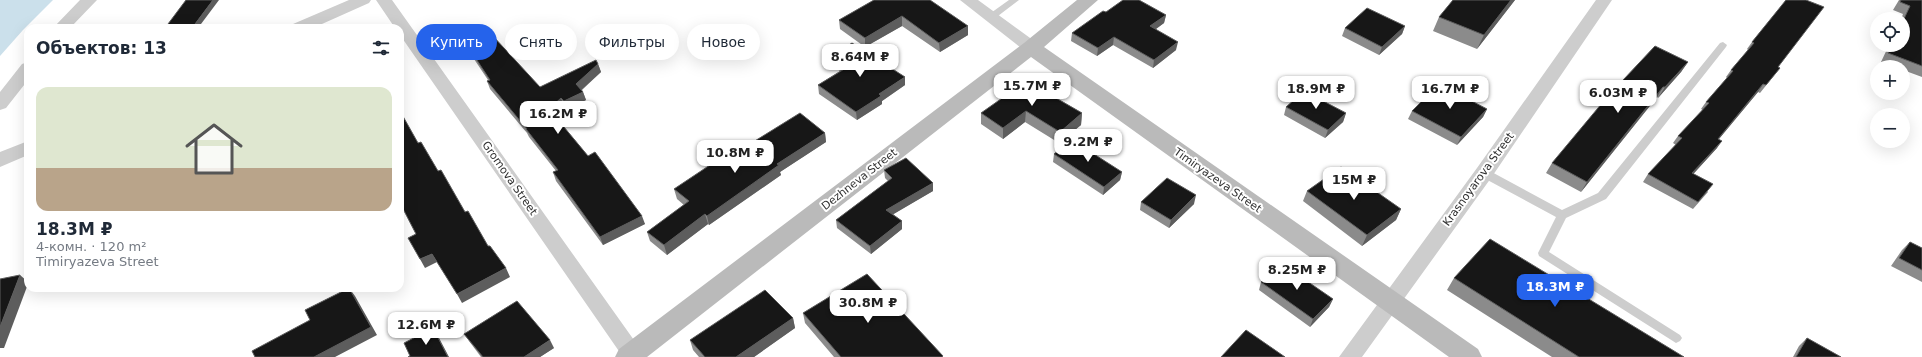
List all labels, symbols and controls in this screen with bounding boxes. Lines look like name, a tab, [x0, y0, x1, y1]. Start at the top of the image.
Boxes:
map controls	[1870, 12, 1910, 148]
button: locate	[1870, 12, 1910, 52]
chip: Купить	[416, 24, 497, 60]
chip: Снять	[505, 24, 577, 60]
chip: Фильтры	[585, 24, 679, 60]
chip: Новое	[687, 24, 760, 60]
icon: filters	[370, 37, 392, 59]
text: Объектов: 13	[36, 38, 167, 58]
pin: 8.64M ₽	[823, 44, 897, 78]
text: 8.64M ₽	[831, 49, 889, 64]
button: +	[1870, 60, 1910, 100]
pin: 15.7M ₽	[995, 73, 1069, 107]
pin: 18.9M ₽	[1279, 76, 1353, 110]
pin: 16.7M ₽	[1413, 76, 1487, 110]
text: 15.7M ₽	[1003, 78, 1061, 93]
pin: 6.03M ₽	[1581, 80, 1655, 114]
text: 18.9M ₽	[1287, 81, 1345, 96]
text: 16.7M ₽	[1421, 81, 1479, 96]
text: 6.03M ₽	[1589, 85, 1647, 100]
pin: 16.2M ₽	[521, 101, 595, 135]
text: 16.2M ₽	[529, 106, 587, 121]
button: −	[1870, 108, 1910, 148]
icon: home	[178, 113, 250, 185]
pin: 9.2M ₽	[1055, 129, 1121, 163]
street label: Krasnoyarova Street	[1440, 129, 1517, 229]
text: 9.2M ₽	[1063, 134, 1113, 149]
street label: Gromova Street	[479, 139, 540, 218]
pin: 10.8M ₽	[698, 140, 772, 174]
text: 10.8M ₽	[706, 145, 764, 160]
street label: Timiryazeva Street	[1171, 145, 1264, 216]
street label: Dezhneva Street	[819, 146, 900, 213]
pin: 15M ₽	[1326, 167, 1382, 201]
text: 15M ₽	[1332, 172, 1376, 187]
text: 18.3M ₽	[36, 219, 113, 239]
text: 4-комн. · 120 m²	[36, 239, 146, 254]
text: Timiryazeva Street	[36, 254, 159, 269]
pin: 8.25M ₽	[1260, 257, 1334, 291]
text: 8.25M ₽	[1268, 262, 1326, 277]
pin: 18.3M ₽	[1518, 274, 1592, 308]
text: 18.3M ₽	[1526, 279, 1584, 294]
pin: 30.8M ₽	[831, 290, 905, 324]
text: 30.8M ₽	[839, 295, 897, 310]
pin: 12.6M ₽	[389, 312, 463, 346]
text: 12.6M ₽	[397, 317, 455, 332]

